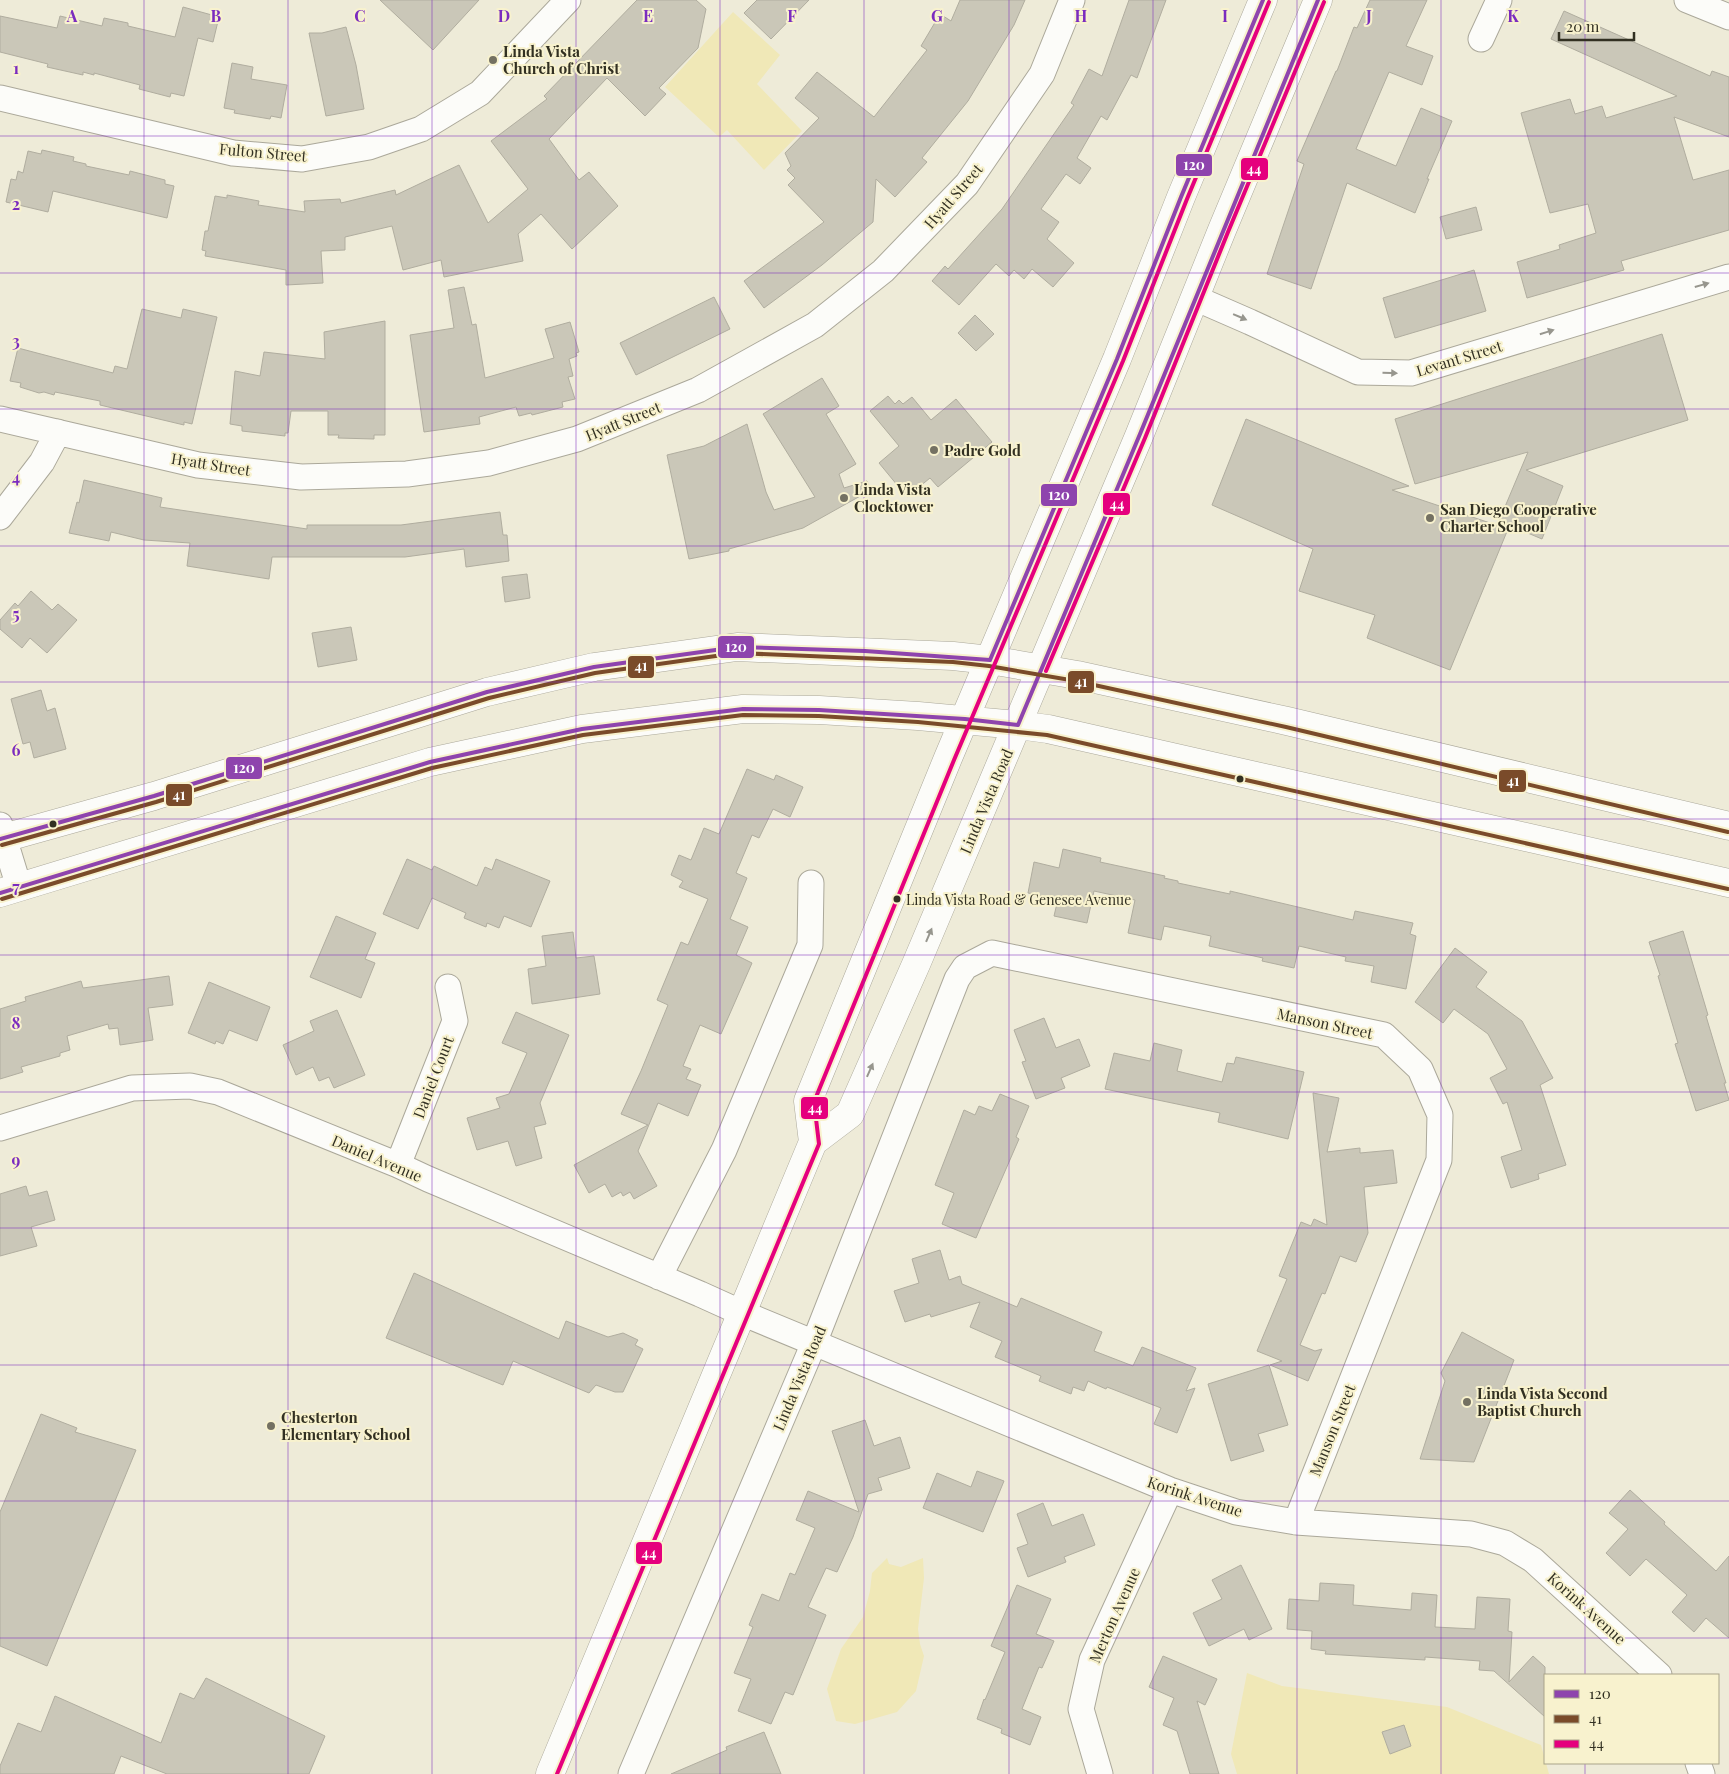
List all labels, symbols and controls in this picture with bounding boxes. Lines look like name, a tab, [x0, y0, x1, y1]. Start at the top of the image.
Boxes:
text: A	[66, 5, 78, 26]
text: B	[211, 5, 222, 26]
text: C	[354, 5, 366, 26]
text: D	[498, 5, 510, 26]
text: E	[643, 5, 653, 26]
text: F	[787, 5, 797, 26]
text: G	[931, 5, 943, 26]
text: H	[1075, 5, 1088, 26]
text: I	[1222, 5, 1228, 26]
text: J	[1365, 5, 1372, 26]
text: K	[1507, 5, 1519, 26]
scale bar	[1559, 10, 1634, 42]
text: 20 m	[1566, 16, 1600, 36]
place label: Linda Vista Church of Christ	[503, 41, 620, 78]
marker: Linda Vista Church of Christ	[487, 54, 499, 66]
text: 1	[13, 57, 19, 78]
street label: Fulton Street	[218, 138, 308, 166]
line badge: 120	[1175, 153, 1213, 177]
text: 120	[1183, 155, 1205, 174]
line badge: 44	[1240, 157, 1269, 181]
street label: Hyatt Street	[919, 159, 987, 233]
text: 44	[1247, 159, 1261, 178]
text: 2	[12, 193, 20, 214]
one-way arrow	[1695, 280, 1710, 288]
one-way arrow	[1233, 314, 1247, 322]
one-way arrow	[1539, 327, 1554, 335]
text: 3	[12, 330, 20, 351]
street label: Levant Street	[1413, 335, 1505, 381]
one-way arrow	[1383, 369, 1399, 377]
street label: Hyatt Street	[582, 397, 664, 445]
place label: Padre Gold	[944, 440, 1021, 460]
marker: Padre Gold	[928, 444, 940, 456]
street label: Hyatt Street	[170, 448, 253, 480]
text: 4	[12, 466, 20, 487]
place label: Linda Vista Clocktower	[854, 479, 933, 516]
line badge: 120	[1040, 483, 1078, 507]
text: 120	[1048, 485, 1070, 504]
marker: Linda Vista Clocktower	[838, 492, 850, 504]
line badge: 44	[1102, 492, 1131, 516]
text: 44	[1110, 494, 1124, 513]
place label: San Diego Cooperative Charter School	[1440, 499, 1597, 536]
marker: San Diego Cooperative Charter School	[1424, 512, 1436, 524]
text: 5	[12, 603, 20, 624]
line badge: 120	[717, 635, 755, 659]
text: 120	[725, 637, 747, 656]
line badge: 41	[627, 655, 655, 679]
text: 41	[635, 656, 647, 675]
line badge: 41	[1067, 670, 1095, 694]
text: 41	[1075, 672, 1087, 691]
text: 6	[12, 739, 21, 760]
street label: Linda Vista Road	[955, 745, 1017, 856]
line badge: 120	[225, 756, 263, 780]
text: 120	[233, 758, 255, 777]
line badge: 41	[1498, 769, 1527, 793]
text: 41	[1507, 771, 1519, 790]
unlabelled marker	[1235, 774, 1245, 784]
line badge: 41	[165, 783, 193, 807]
text: 41	[173, 785, 185, 804]
unlabelled marker	[48, 819, 58, 829]
text: 7	[12, 876, 20, 897]
place label: Linda Vista Road & Genesee Avenue	[906, 890, 1131, 909]
marker: Linda Vista Road & Genesee Avenue	[892, 894, 902, 904]
one-way arrow	[925, 928, 933, 942]
street label: Manson Street	[1275, 1003, 1375, 1043]
text: 8	[12, 1012, 21, 1033]
street label: Daniel Court	[408, 1032, 458, 1121]
one-way arrow	[866, 1063, 874, 1077]
line badge: 44	[800, 1096, 829, 1120]
text: 44	[808, 1098, 822, 1117]
street label: Daniel Avenue	[329, 1130, 425, 1186]
text: 9	[12, 1149, 21, 1170]
street label: Linda Vista Road	[768, 1322, 830, 1433]
street label: Manson Street	[1305, 1381, 1360, 1479]
place label: Linda Vista Second Baptist Church	[1477, 1383, 1608, 1420]
marker: Linda Vista Second Baptist Church	[1461, 1396, 1473, 1408]
place label: Chesterton Elementary School	[281, 1407, 411, 1444]
marker: Chesterton Elementary School	[265, 1420, 277, 1432]
street label: Korink Avenue	[1145, 1471, 1245, 1521]
line badge: 44	[635, 1541, 663, 1565]
text: 44	[642, 1543, 656, 1562]
street label: Merton Avenue	[1084, 1564, 1144, 1666]
street label: Korink Avenue	[1544, 1567, 1630, 1649]
legend	[1544, 1674, 1719, 1764]
text: 120	[1589, 1683, 1611, 1703]
text: 41	[1589, 1708, 1602, 1728]
text: 44	[1589, 1733, 1604, 1753]

